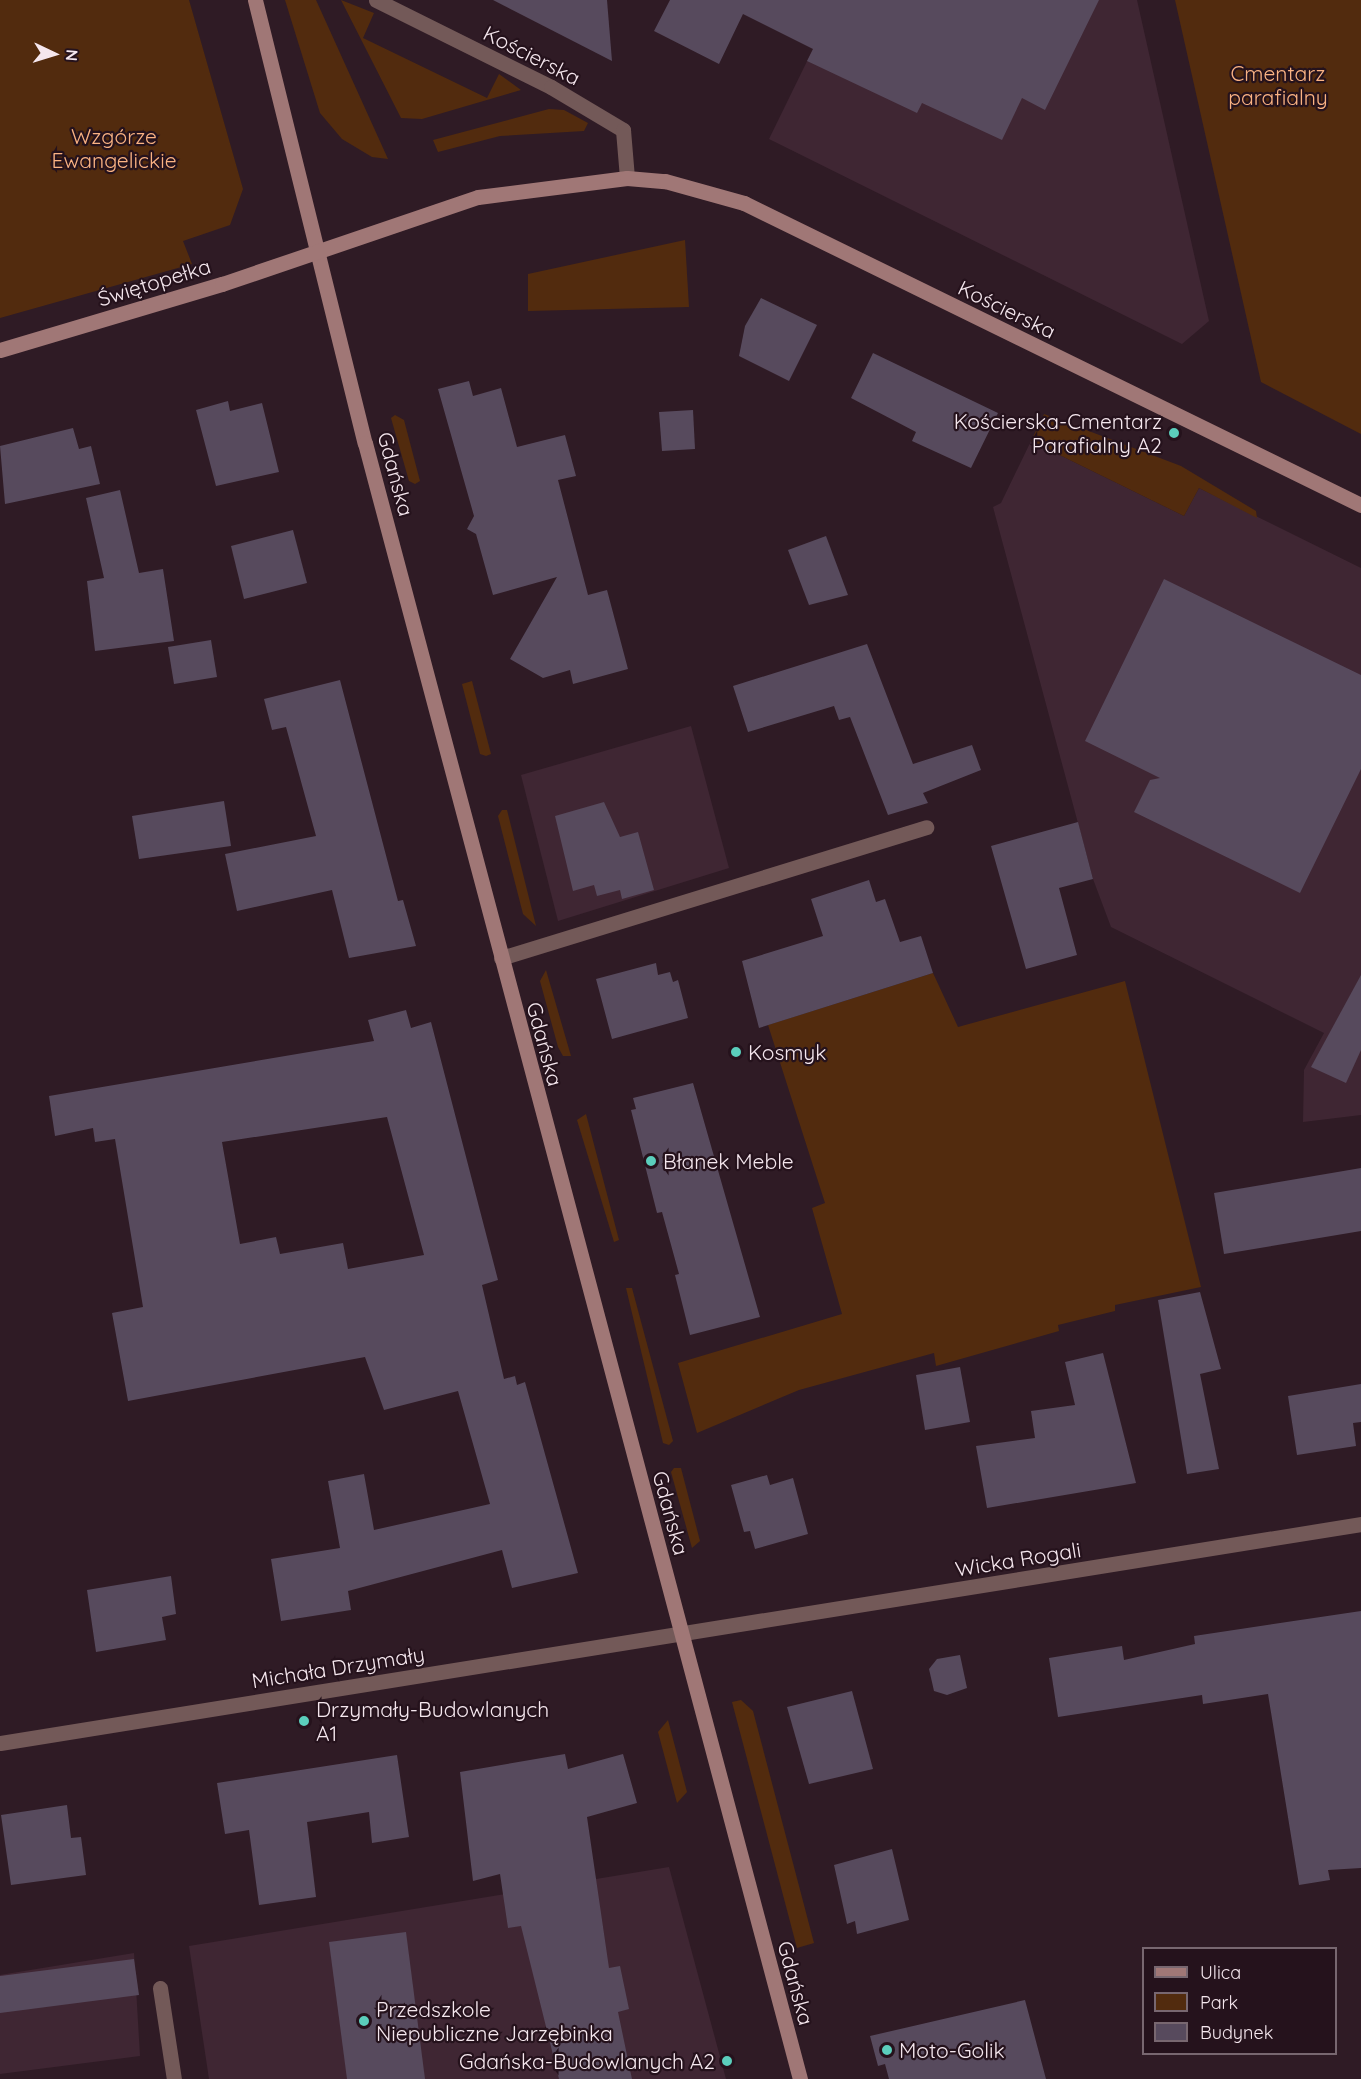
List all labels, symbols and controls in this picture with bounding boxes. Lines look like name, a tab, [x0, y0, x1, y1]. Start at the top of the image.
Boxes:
street label: Kościerska	[479, 20, 585, 90]
north arrow	[24, 24, 84, 84]
text: N	[62, 49, 82, 62]
park label: Cmentarz parafialny	[1228, 60, 1328, 110]
park label: Wzgórze Ewangelickie	[51, 123, 177, 173]
street label: Świętopełka	[94, 253, 214, 311]
street label: Kościerska	[954, 275, 1060, 343]
place label: Kościerska-Cmentarz Parafialny A2	[954, 408, 1162, 458]
marker: Kościerska-Cmentarz Parafialny A2	[1167, 426, 1181, 440]
street label: Gdańska	[373, 429, 419, 519]
street label: Gdańska	[522, 999, 568, 1089]
place label: Kosmyk	[748, 1039, 826, 1065]
marker: Kosmyk	[729, 1045, 743, 1059]
place label: Błanek Meble	[663, 1148, 794, 1174]
marker: Błanek Meble	[644, 1154, 658, 1168]
street label: Gdańska	[648, 1468, 694, 1558]
street label: Wicka Rogali	[953, 1537, 1083, 1581]
street label: Michała Drzymały	[250, 1641, 426, 1693]
place label: Drzymały-Budowlanych A1	[316, 1696, 549, 1746]
marker: Drzymały-Budowlanych A1	[297, 1714, 311, 1728]
street label: Gdańska	[773, 1938, 819, 2028]
legend	[1142, 1947, 1337, 2055]
text: Ulica	[1200, 1961, 1241, 1984]
text: Park	[1200, 1991, 1238, 2014]
place label: Przedszkole Niepubliczne Jarzębinka	[376, 1996, 613, 2046]
marker: Przedszkole Niepubliczne Jarzębinka	[357, 2014, 371, 2028]
text: Budynek	[1200, 2021, 1273, 2044]
place label: Moto-Golik	[899, 2037, 1005, 2063]
marker: Moto-Golik	[880, 2043, 894, 2057]
place label: Gdańska-Budowlanych A2	[459, 2048, 715, 2074]
marker: Gdańska-Budowlanych A2	[720, 2054, 734, 2068]

